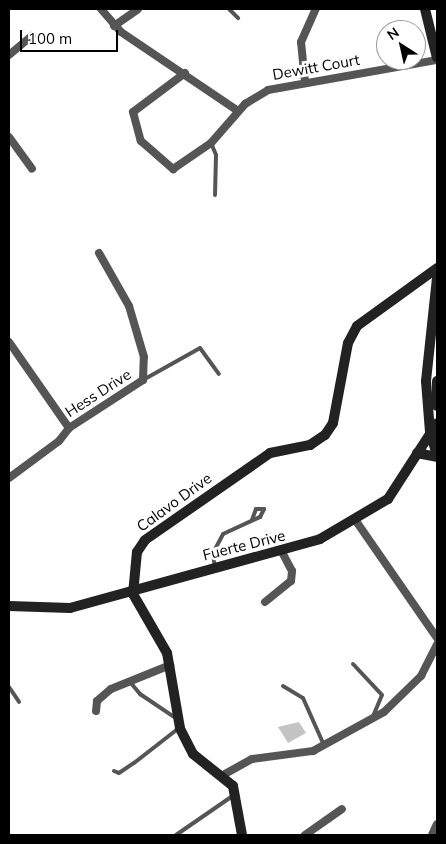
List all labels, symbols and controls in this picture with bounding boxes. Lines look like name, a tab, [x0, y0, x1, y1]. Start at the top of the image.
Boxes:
scale bar	[22, 20, 120, 52]
north arrow	[376, 20, 426, 70]
text: N	[383, 23, 402, 44]
text: 100 m	[28, 29, 72, 48]
street label: Dewitt Court	[271, 50, 361, 84]
street label: Hess Drive	[62, 365, 134, 421]
street label: Calavo Drive	[133, 469, 215, 535]
street label: Fuerte Drive	[201, 526, 287, 564]

